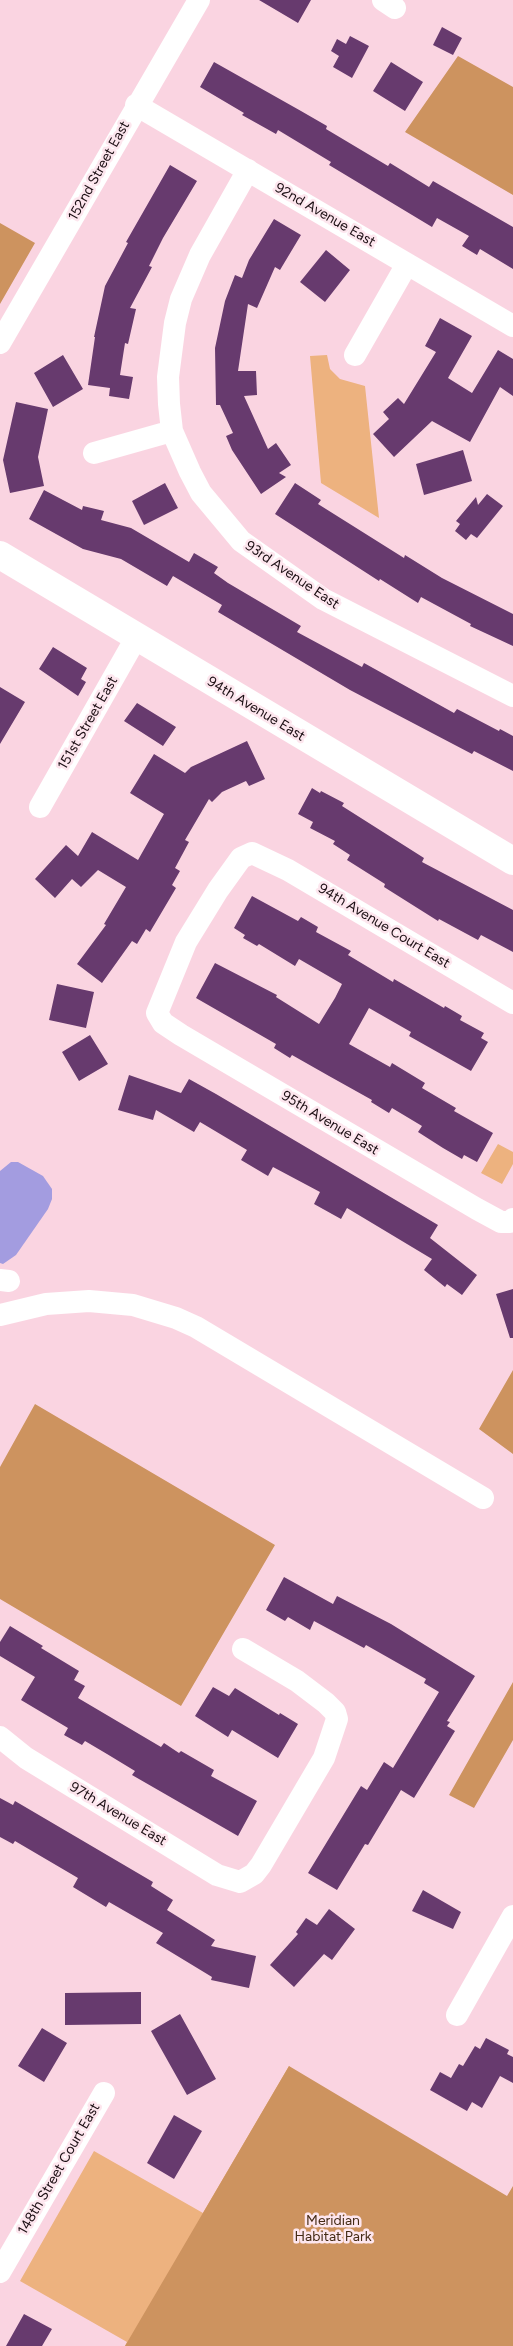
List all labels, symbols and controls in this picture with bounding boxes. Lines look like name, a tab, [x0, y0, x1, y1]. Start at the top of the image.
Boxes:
street label: 152nd Street East	[65, 118, 133, 224]
street label: 92nd Avenue East	[272, 179, 378, 251]
street label: 93rd Avenue East	[242, 537, 342, 613]
street label: 151st Street East	[55, 673, 121, 773]
street label: 94th Avenue East	[204, 673, 308, 745]
street label: 94th Avenue Court East	[315, 880, 453, 972]
street label: 95th Avenue East	[278, 1087, 382, 1159]
street label: 97th Avenue East	[67, 1778, 169, 1850]
street label: 148th Street Court East	[14, 2100, 104, 2238]
park label: Meridian Habitat Park	[295, 2213, 371, 2246]

